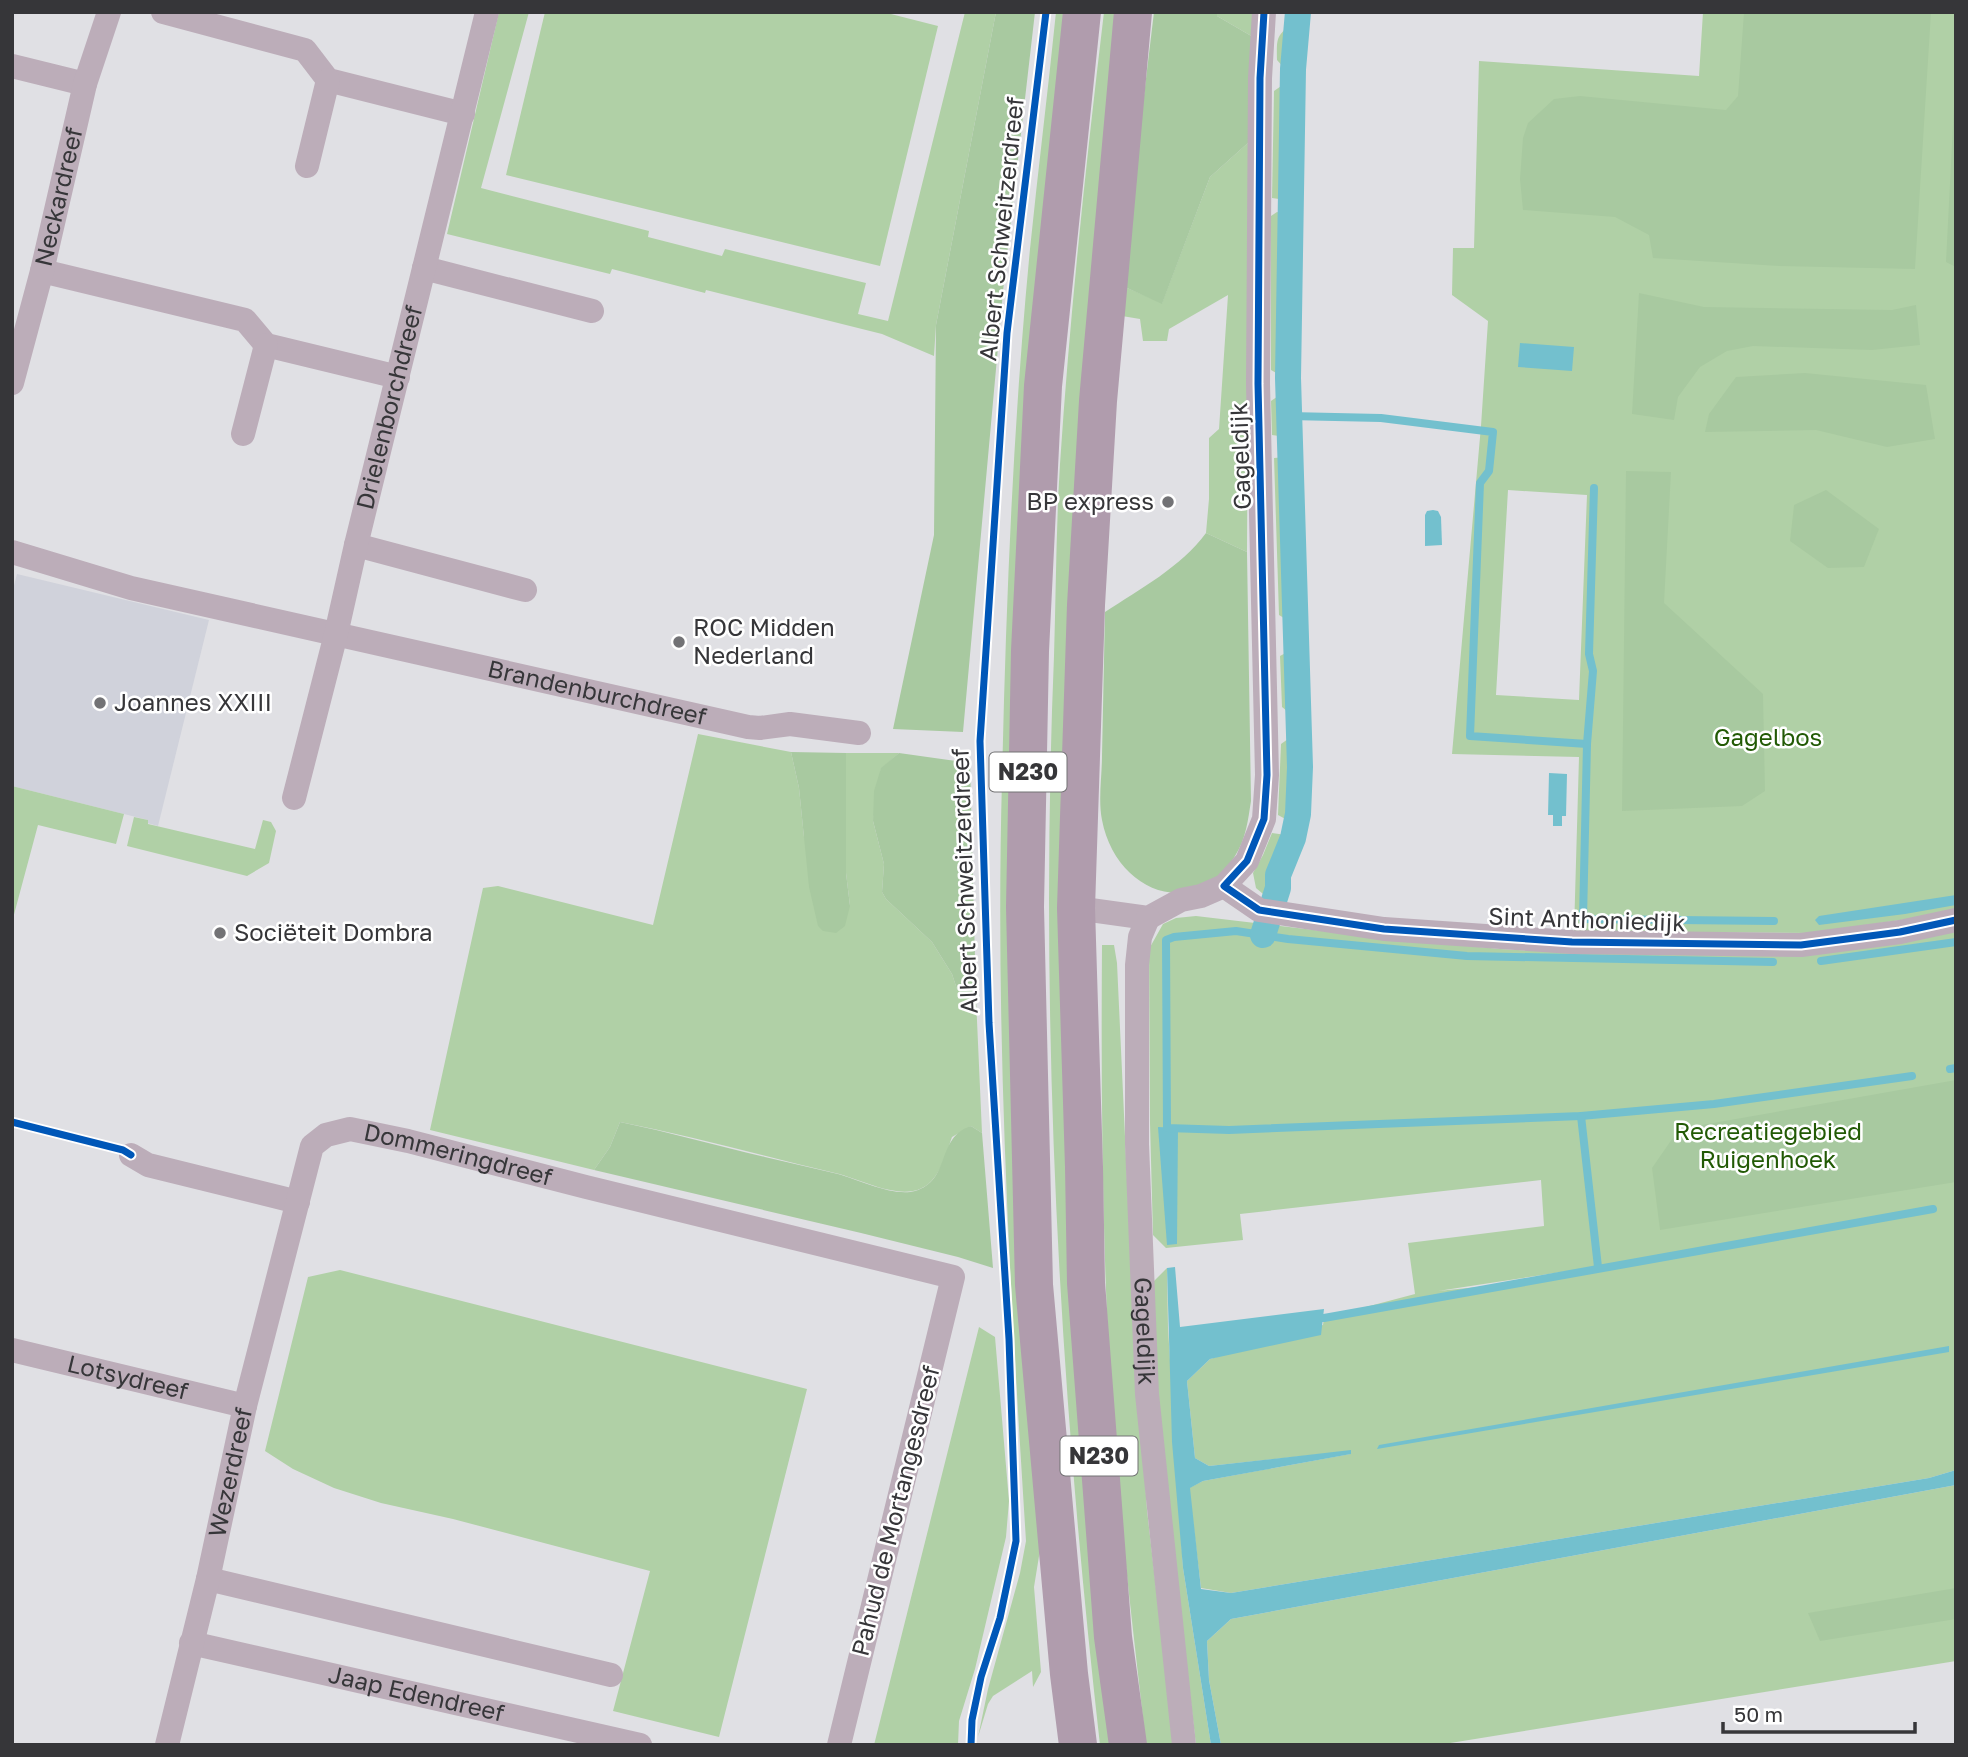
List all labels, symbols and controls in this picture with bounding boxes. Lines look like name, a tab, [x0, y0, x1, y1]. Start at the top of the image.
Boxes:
street label: Albert Schweitzerdreef	[972, 95, 1029, 362]
street label: Neckardreef	[28, 124, 88, 269]
street label: Drielenborchdreef	[349, 302, 427, 512]
street label: Gageldijk	[1223, 402, 1256, 510]
place label: BP express	[1026, 486, 1154, 515]
marker: BP express	[1160, 494, 1176, 510]
place label: ROC Midden Nederland	[693, 612, 835, 669]
marker: ROC Midden Nederland	[671, 634, 687, 650]
street label: Brandenburchdreef	[485, 653, 710, 730]
place label: Joannes XXIII	[114, 687, 272, 716]
marker: Joannes XXIII	[92, 695, 108, 711]
park label: Gagelbos	[1714, 722, 1822, 751]
street label: Albert Schweitzerdreef	[944, 748, 983, 1014]
road number: N230	[990, 752, 1066, 792]
street label: Sint Anthoniedijk	[1488, 901, 1686, 936]
place label: Sociëteit Dombra	[234, 917, 433, 946]
marker: Sociëteit Dombra	[212, 925, 228, 941]
street label: Dommeringdreef	[362, 1116, 556, 1191]
park label: Recreatiegebied Ruigenhoek	[1674, 1116, 1862, 1173]
street label: Gageldijk	[1129, 1277, 1163, 1385]
street label: Lotsydreef	[65, 1348, 192, 1405]
street label: Pahud de Mortangesdreef	[844, 1362, 945, 1659]
street label: Wezerdreef	[201, 1404, 257, 1539]
road number: N230	[1060, 1436, 1138, 1476]
street label: Jaap Edendreef	[326, 1659, 507, 1727]
scale bar	[1723, 1690, 1916, 1734]
text: 50 m	[1734, 1701, 1783, 1727]

